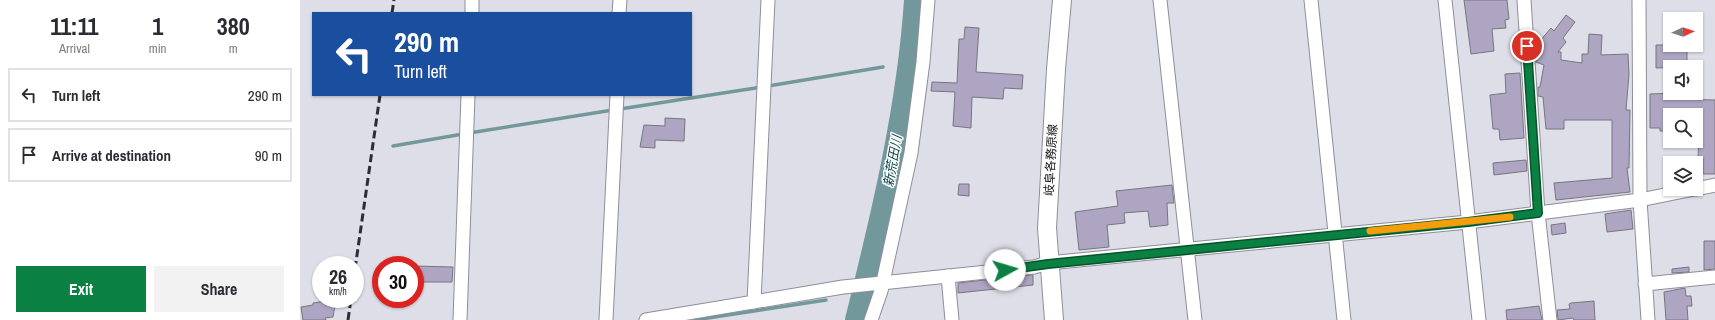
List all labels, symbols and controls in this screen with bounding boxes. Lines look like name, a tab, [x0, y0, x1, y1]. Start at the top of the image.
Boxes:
text: 11:11	[50, 10, 98, 42]
text: 1	[152, 10, 163, 42]
text: 380	[217, 10, 250, 42]
north arrow	[1663, 12, 1703, 52]
map controls	[1663, 12, 1703, 196]
text: 290 m	[394, 23, 459, 61]
icon: left	[328, 28, 380, 80]
pin	[1510, 29, 1544, 63]
icon: arrive	[1516, 35, 1538, 57]
text: Arrival	[59, 40, 90, 57]
text: min	[149, 40, 167, 57]
text: m	[229, 40, 238, 57]
text: Turn left	[394, 59, 447, 84]
button: sound	[1663, 60, 1703, 100]
icon: left	[18, 84, 40, 106]
text: Turn left	[52, 85, 100, 106]
text: 290 m	[248, 85, 282, 106]
button: search	[1663, 108, 1703, 148]
street label: 岐阜各務原線	[1041, 124, 1061, 196]
water label: 新荒田川	[880, 132, 906, 188]
icon: arrive	[18, 144, 40, 166]
text: Arrive at destination	[52, 145, 171, 166]
text: 90 m	[255, 145, 282, 166]
button: layers	[1663, 156, 1703, 196]
position arrow	[984, 249, 1026, 291]
speed limit sign: 30	[372, 256, 424, 308]
text: 26	[329, 263, 347, 290]
button: Exit	[16, 266, 146, 312]
button: Share	[154, 266, 284, 312]
text: km/h	[329, 285, 347, 298]

